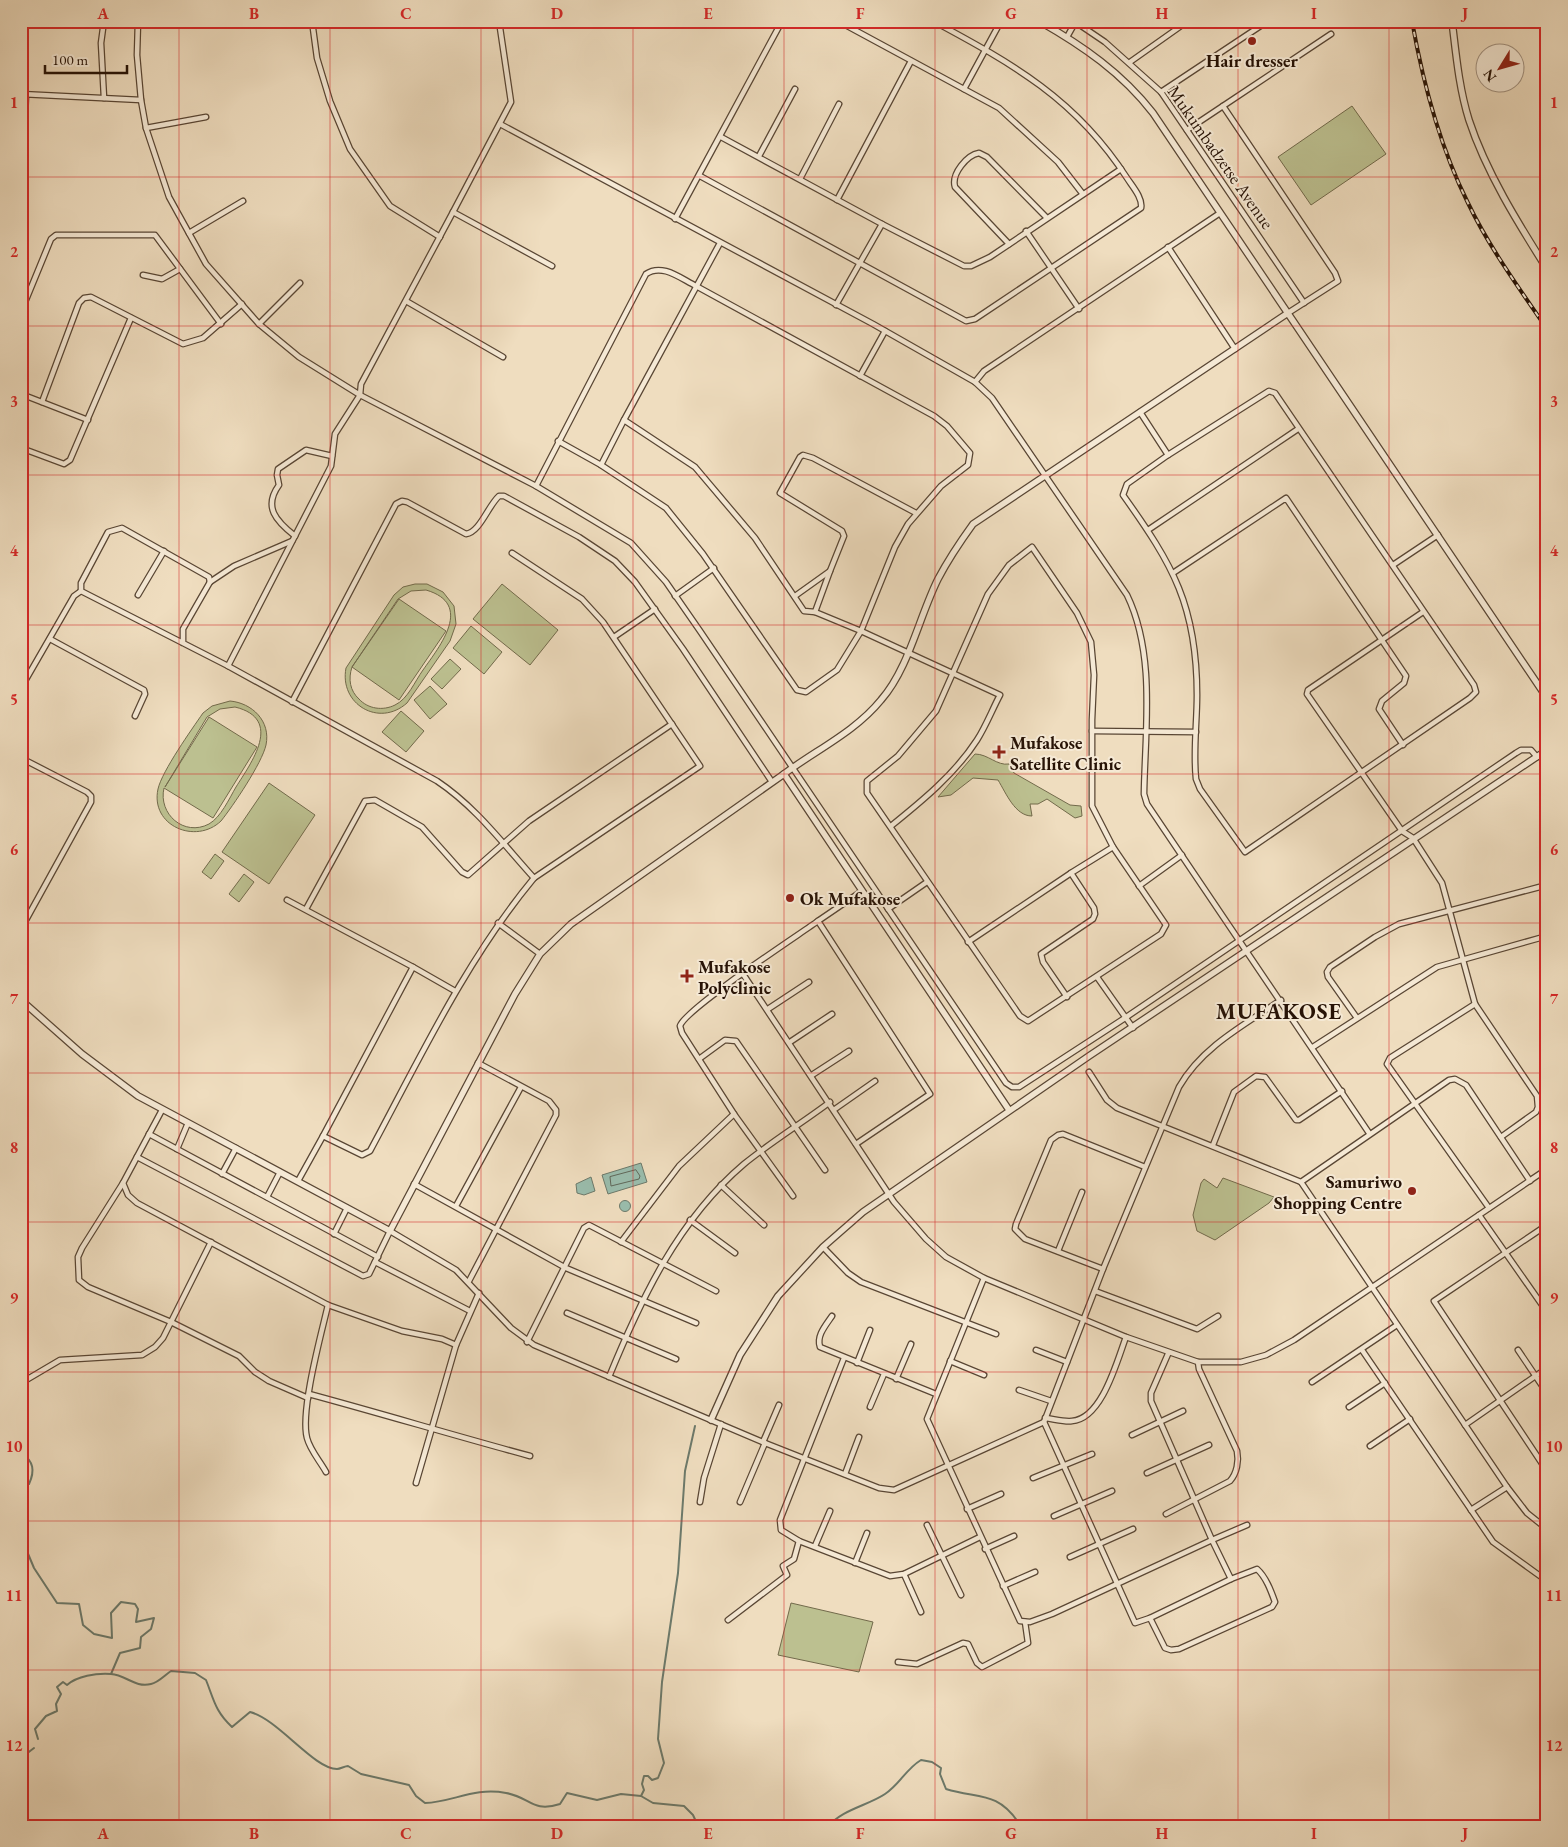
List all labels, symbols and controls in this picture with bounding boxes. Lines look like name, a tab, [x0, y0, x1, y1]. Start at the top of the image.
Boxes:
text: A	[96, 3, 109, 24]
text: B	[249, 3, 259, 24]
text: C	[400, 3, 412, 24]
text: D	[551, 3, 563, 24]
text: E	[703, 3, 713, 24]
text: F	[856, 3, 865, 24]
text: G	[1005, 3, 1017, 24]
text: H	[1156, 3, 1169, 24]
text: I	[1311, 3, 1317, 24]
text: J	[1460, 3, 1468, 24]
marker: Hair dresser	[1246, 35, 1258, 47]
scale bar	[45, 42, 128, 74]
north arrow	[1476, 42, 1526, 92]
place label: Hair dresser	[1206, 49, 1299, 72]
text: 100 m	[52, 50, 89, 69]
text: N	[1479, 65, 1500, 86]
street label: Mukumbadzetse Avenue	[1163, 81, 1279, 233]
text: 1	[10, 92, 18, 113]
text: 1	[1550, 92, 1558, 113]
text: 2	[10, 241, 19, 262]
text: 2	[1550, 241, 1559, 262]
text: 3	[10, 391, 18, 412]
text: 3	[1550, 391, 1558, 412]
text: 4	[10, 540, 19, 561]
text: 4	[1550, 540, 1559, 561]
text: 5	[10, 689, 18, 710]
text: 5	[1550, 689, 1558, 710]
place label: Mufakose Satellite Clinic	[1010, 731, 1122, 775]
marker: Mufakose Satellite Clinic	[992, 745, 1006, 759]
text: 6	[10, 839, 19, 860]
text: 6	[1550, 839, 1559, 860]
place label: Ok Mufakose	[800, 887, 901, 910]
marker: Ok Mufakose	[784, 892, 796, 904]
place label: Mufakose Polyclinic	[698, 955, 772, 999]
marker: Mufakose Polyclinic	[680, 969, 694, 983]
text: 7	[10, 988, 19, 1009]
text: 7	[1550, 988, 1559, 1009]
district label: MUFAKOSE	[1216, 997, 1342, 1026]
text: 8	[10, 1137, 18, 1158]
text: 8	[1550, 1137, 1558, 1158]
place label: Samuriwo Shopping Centre	[1274, 1170, 1402, 1214]
marker: Samuriwo Shopping Centre	[1406, 1185, 1418, 1197]
text: 9	[10, 1287, 19, 1308]
text: 9	[1550, 1287, 1559, 1308]
text: 10	[6, 1436, 23, 1457]
text: 10	[1546, 1436, 1563, 1457]
text: 11	[6, 1585, 22, 1606]
text: 11	[1546, 1585, 1562, 1606]
text: 12	[6, 1735, 23, 1756]
text: 12	[1546, 1735, 1563, 1756]
text: A	[96, 1823, 109, 1844]
text: B	[249, 1823, 259, 1844]
text: C	[400, 1823, 412, 1844]
text: D	[551, 1823, 563, 1844]
text: E	[703, 1823, 713, 1844]
text: F	[856, 1823, 865, 1844]
text: G	[1005, 1823, 1017, 1844]
text: H	[1156, 1823, 1169, 1844]
text: I	[1311, 1823, 1317, 1844]
text: J	[1460, 1823, 1468, 1844]

